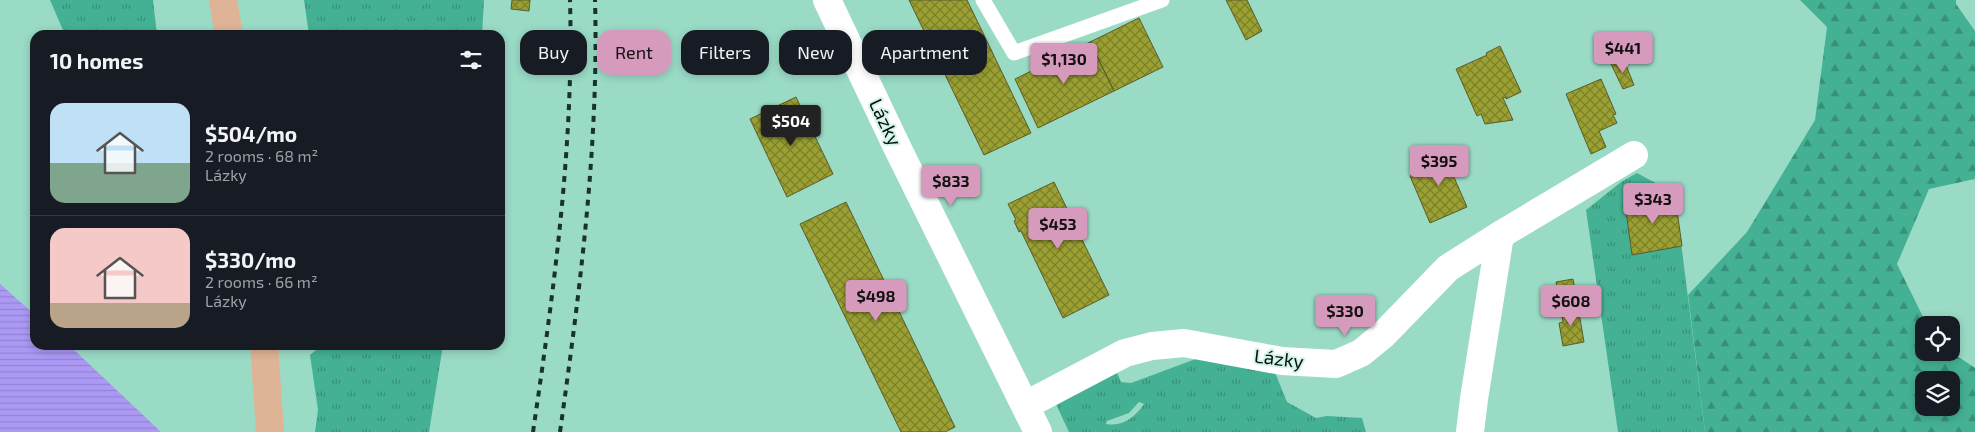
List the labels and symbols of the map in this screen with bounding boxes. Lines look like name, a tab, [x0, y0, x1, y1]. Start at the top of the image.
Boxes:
pin: $441	[1593, 32, 1653, 74]
pin: $1,130	[1023, 42, 1105, 85]
street label: Lázky	[865, 95, 907, 149]
pin: $504	[761, 104, 821, 147]
pin: $395	[1409, 144, 1469, 187]
pin: $833	[921, 164, 981, 207]
pin: $343	[1623, 182, 1683, 225]
pin: $453	[1028, 208, 1088, 250]
pin: $498	[846, 280, 906, 322]
pin: $608	[1541, 284, 1601, 327]
pin: $330	[1315, 294, 1375, 337]
street label: Lázky	[1253, 344, 1305, 372]

